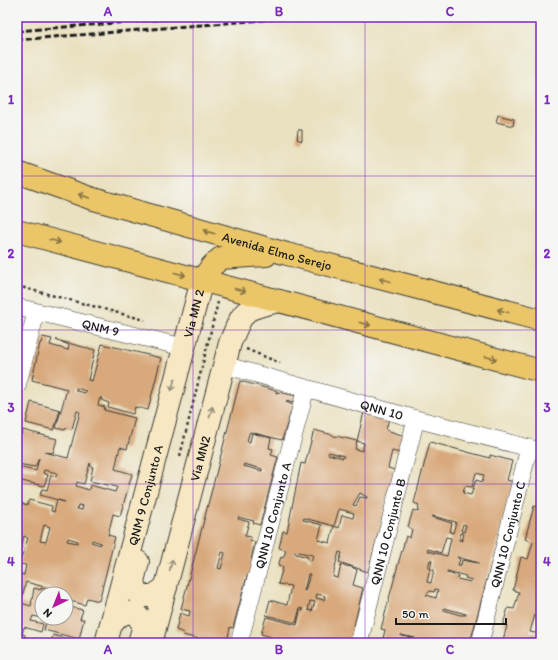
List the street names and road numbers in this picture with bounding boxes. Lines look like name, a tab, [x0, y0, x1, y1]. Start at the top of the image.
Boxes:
street label: Avenida Elmo Serejo	[220, 229, 334, 273]
street label: Via MN 2	[180, 288, 207, 339]
street label: QNM 9	[80, 316, 121, 339]
street label: QNN 10	[359, 397, 405, 423]
street label: Via MN2	[187, 434, 213, 483]
street label: QNM 9 Conjunto A	[125, 442, 166, 547]
street label: QNN 10 Conjunto A	[252, 460, 294, 570]
street label: QNN 10 Conjunto B	[367, 477, 409, 587]
street label: QNN 10 Conjunto C	[487, 479, 528, 590]

